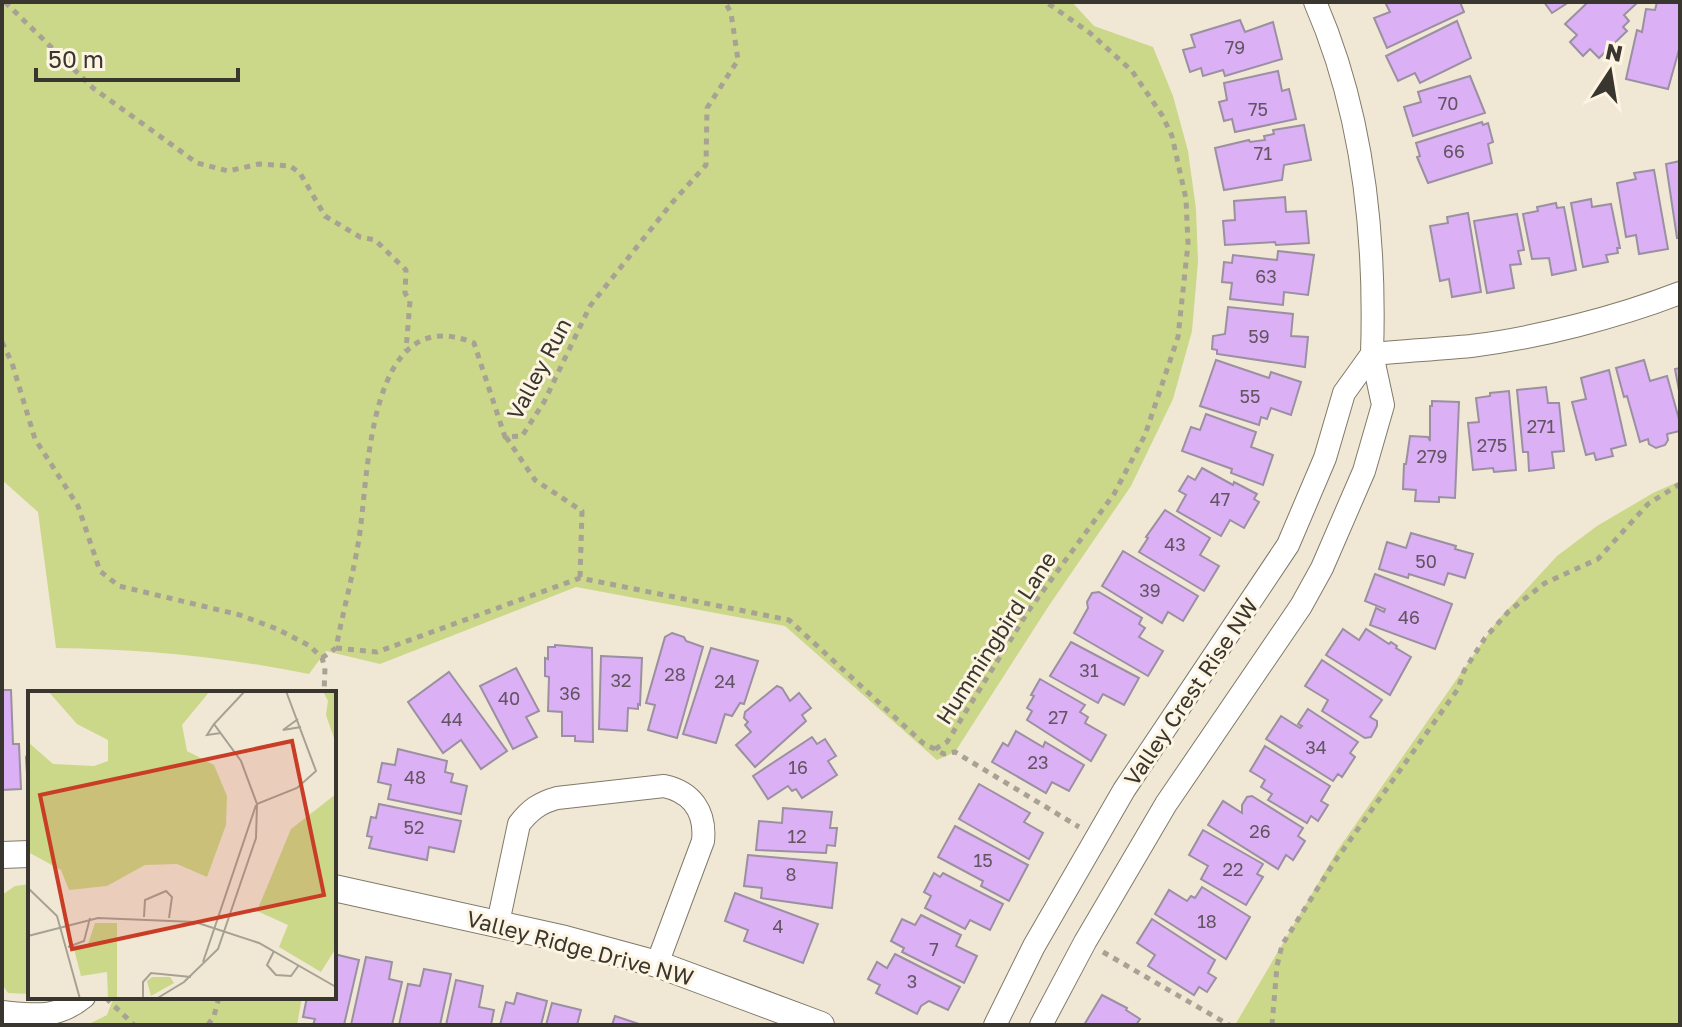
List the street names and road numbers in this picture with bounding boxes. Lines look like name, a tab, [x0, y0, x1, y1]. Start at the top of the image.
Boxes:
street label: Valley Run	[501, 313, 577, 424]
street label: Hummingbird Lane	[930, 546, 1061, 729]
street label: Valley Crest Rise NW	[1118, 593, 1263, 791]
street label: Valley Ridge Drive NW	[464, 904, 697, 991]

